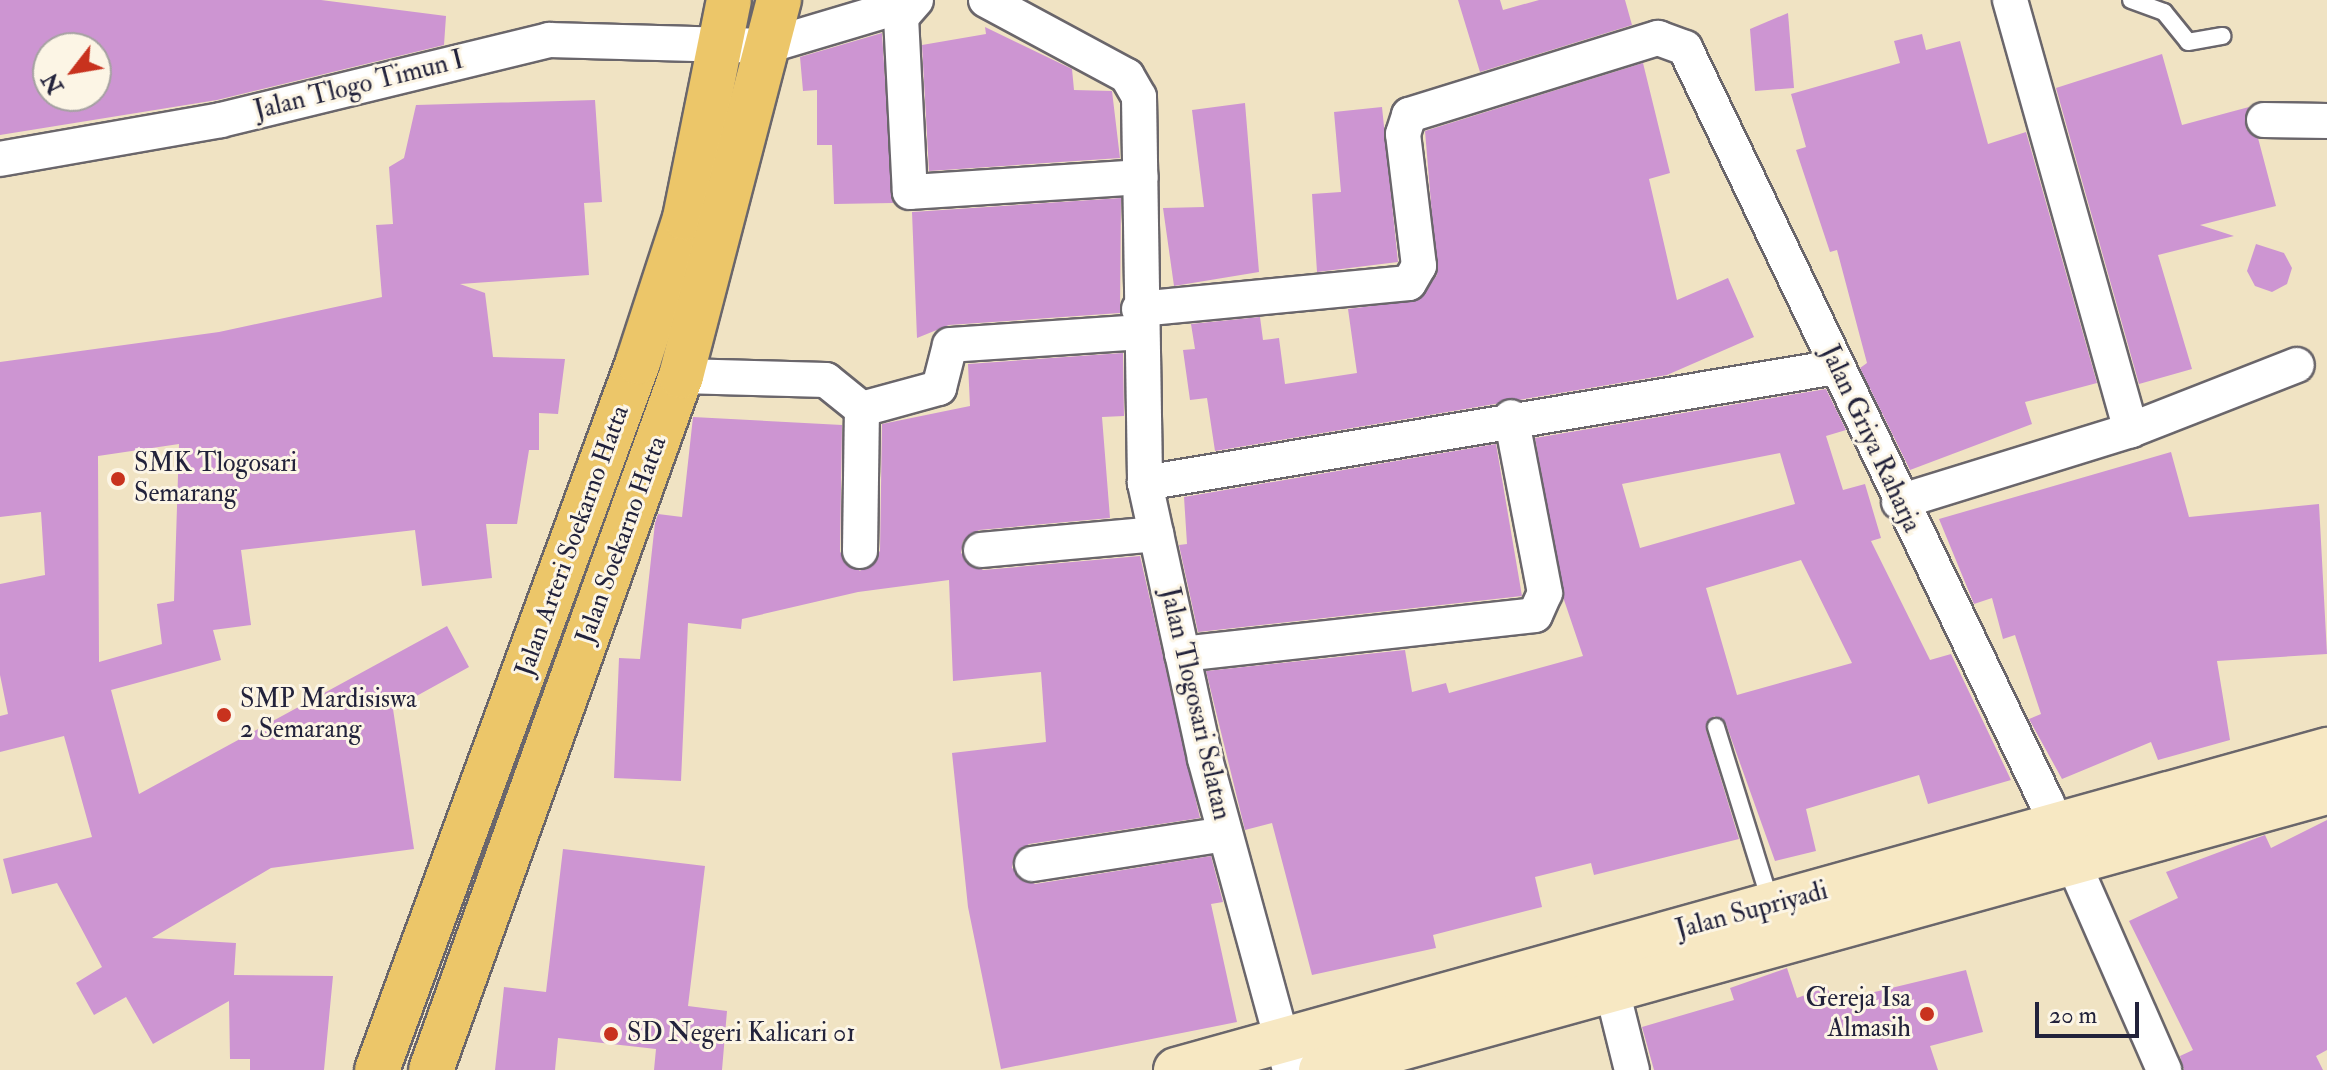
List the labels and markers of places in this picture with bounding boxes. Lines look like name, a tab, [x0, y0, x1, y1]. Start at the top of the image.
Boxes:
place label: SMK Tlogosari Semarang	[134, 448, 297, 510]
marker: SMK Tlogosari Semarang	[109, 470, 127, 488]
place label: SMP Mardisiswa 2 Semarang	[240, 684, 417, 746]
marker: SMP Mardisiswa 2 Semarang	[215, 706, 233, 724]
place label: Gereja Isa Almasih	[1806, 983, 1911, 1044]
marker: Gereja Isa Almasih	[1918, 1005, 1936, 1023]
place label: SD Negeri Kalicari 01	[627, 1018, 855, 1050]
marker: SD Negeri Kalicari 01	[602, 1025, 620, 1043]

